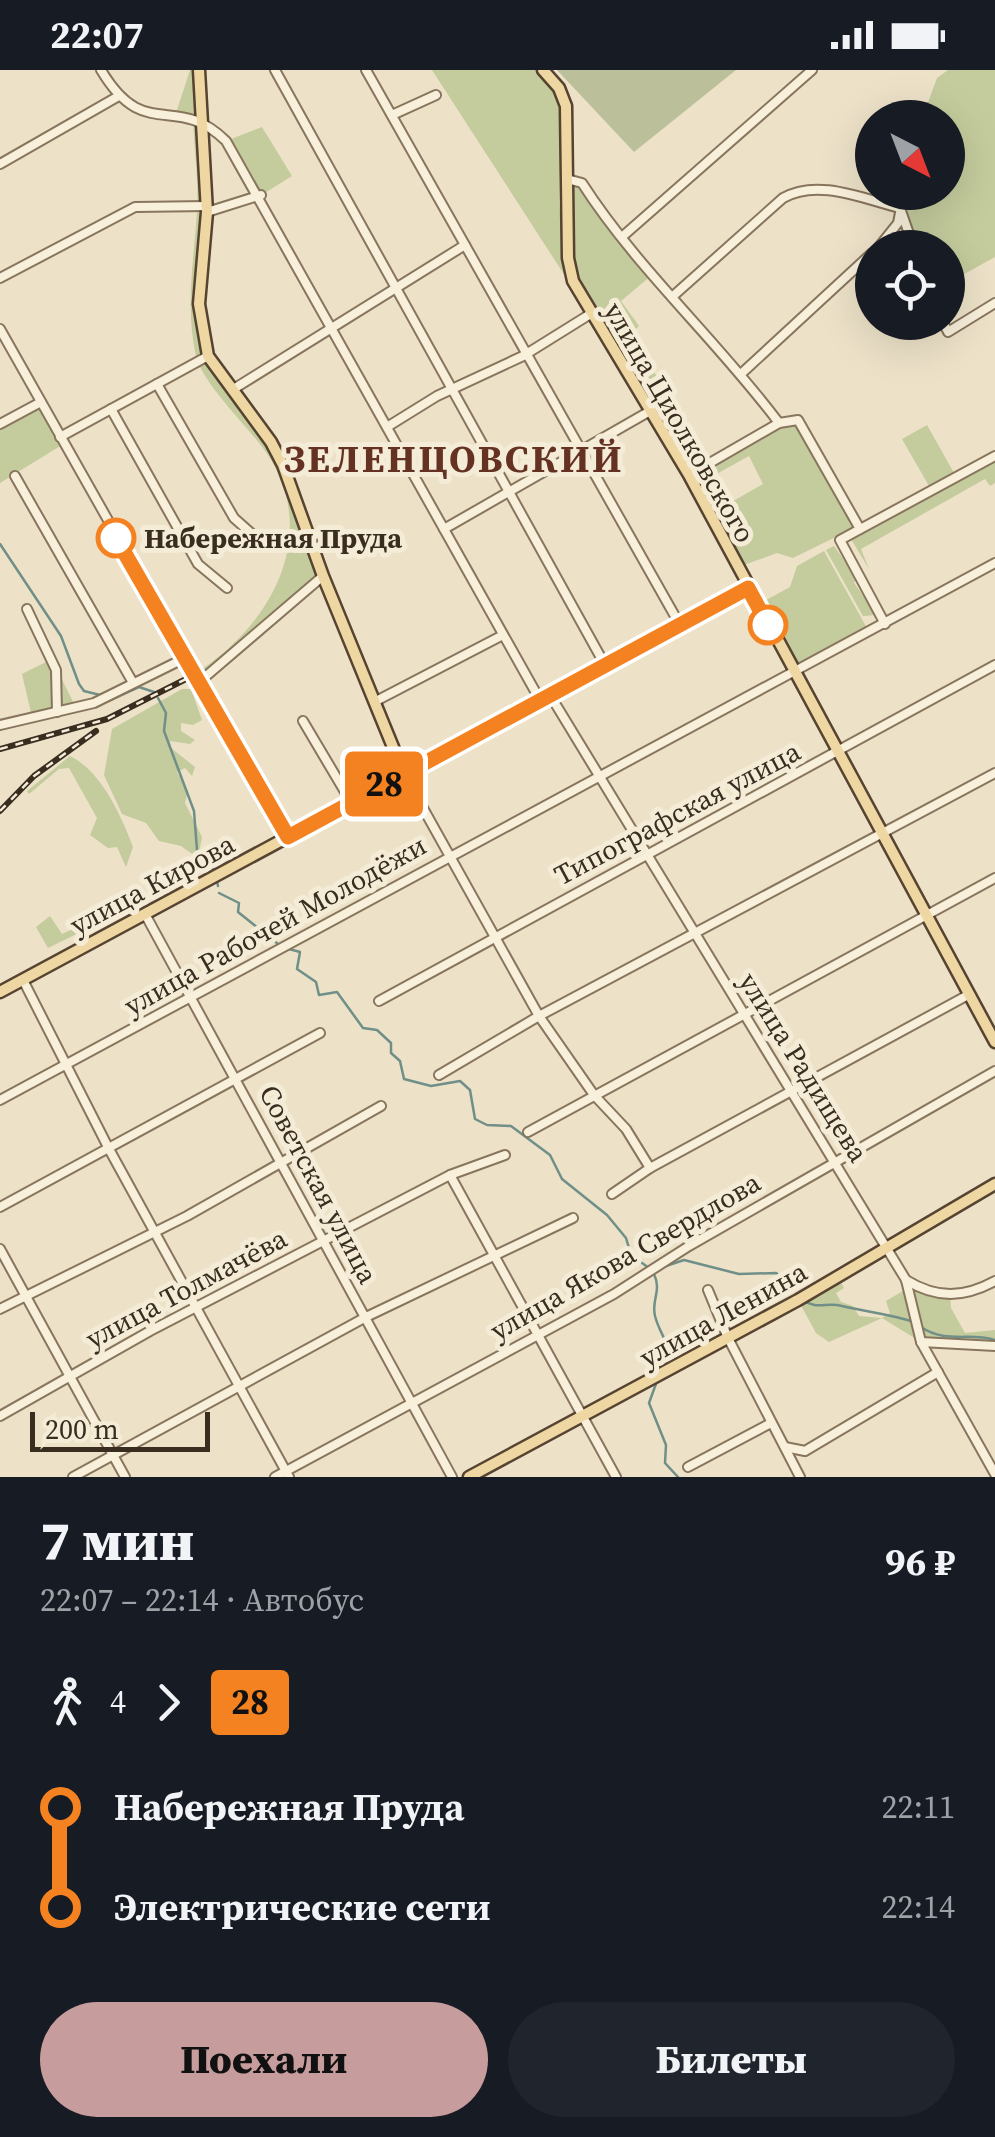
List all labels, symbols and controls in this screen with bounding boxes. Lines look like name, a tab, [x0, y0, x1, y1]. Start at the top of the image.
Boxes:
text: 22:07	[50, 9, 144, 61]
north arrow	[855, 100, 965, 210]
map controls	[855, 100, 965, 340]
button: locate	[855, 230, 965, 340]
street label: улица Циолковского	[595, 295, 765, 549]
district label: ЗЕЛЕНЦОВСКИЙ	[284, 433, 624, 485]
marker: Набережная Пруда	[97, 519, 135, 557]
place label: Набережная Пруда	[144, 519, 402, 557]
unlabelled marker	[749, 606, 787, 644]
street label: Типографская улица	[547, 732, 807, 894]
line badge: 28	[339, 752, 429, 816]
text: 28	[365, 760, 403, 808]
street label: улица Кирова	[63, 824, 242, 943]
street label: улица Рабочей Молодёжи	[117, 826, 433, 1024]
street label: улица Радищева	[730, 965, 878, 1170]
street label: Советская улица	[251, 1078, 388, 1291]
street label: улица Якова Свердлова	[483, 1163, 768, 1349]
street label: улица Толмачёва	[79, 1219, 294, 1357]
street label: улица Ленина	[632, 1252, 814, 1376]
scale bar	[30, 1407, 210, 1452]
text: 200 m	[45, 1410, 119, 1448]
text: 7 мин	[40, 1503, 194, 1578]
text: 96 ₽	[885, 1536, 955, 1588]
text: 22:07 – 22:14 · Автобус	[40, 1578, 364, 1622]
icon: walk	[40, 1675, 95, 1730]
icon: forward	[141, 1675, 196, 1730]
text: 28	[231, 1678, 269, 1726]
text: 4	[110, 1680, 126, 1724]
text: Набережная Пруда	[114, 1781, 464, 1833]
text: 22:11	[881, 1785, 955, 1829]
text: Электрические сети	[114, 1881, 491, 1933]
text: 22:14	[881, 1885, 955, 1929]
button: Поехали	[40, 2002, 488, 2117]
button: Билеты	[508, 2002, 955, 2117]

